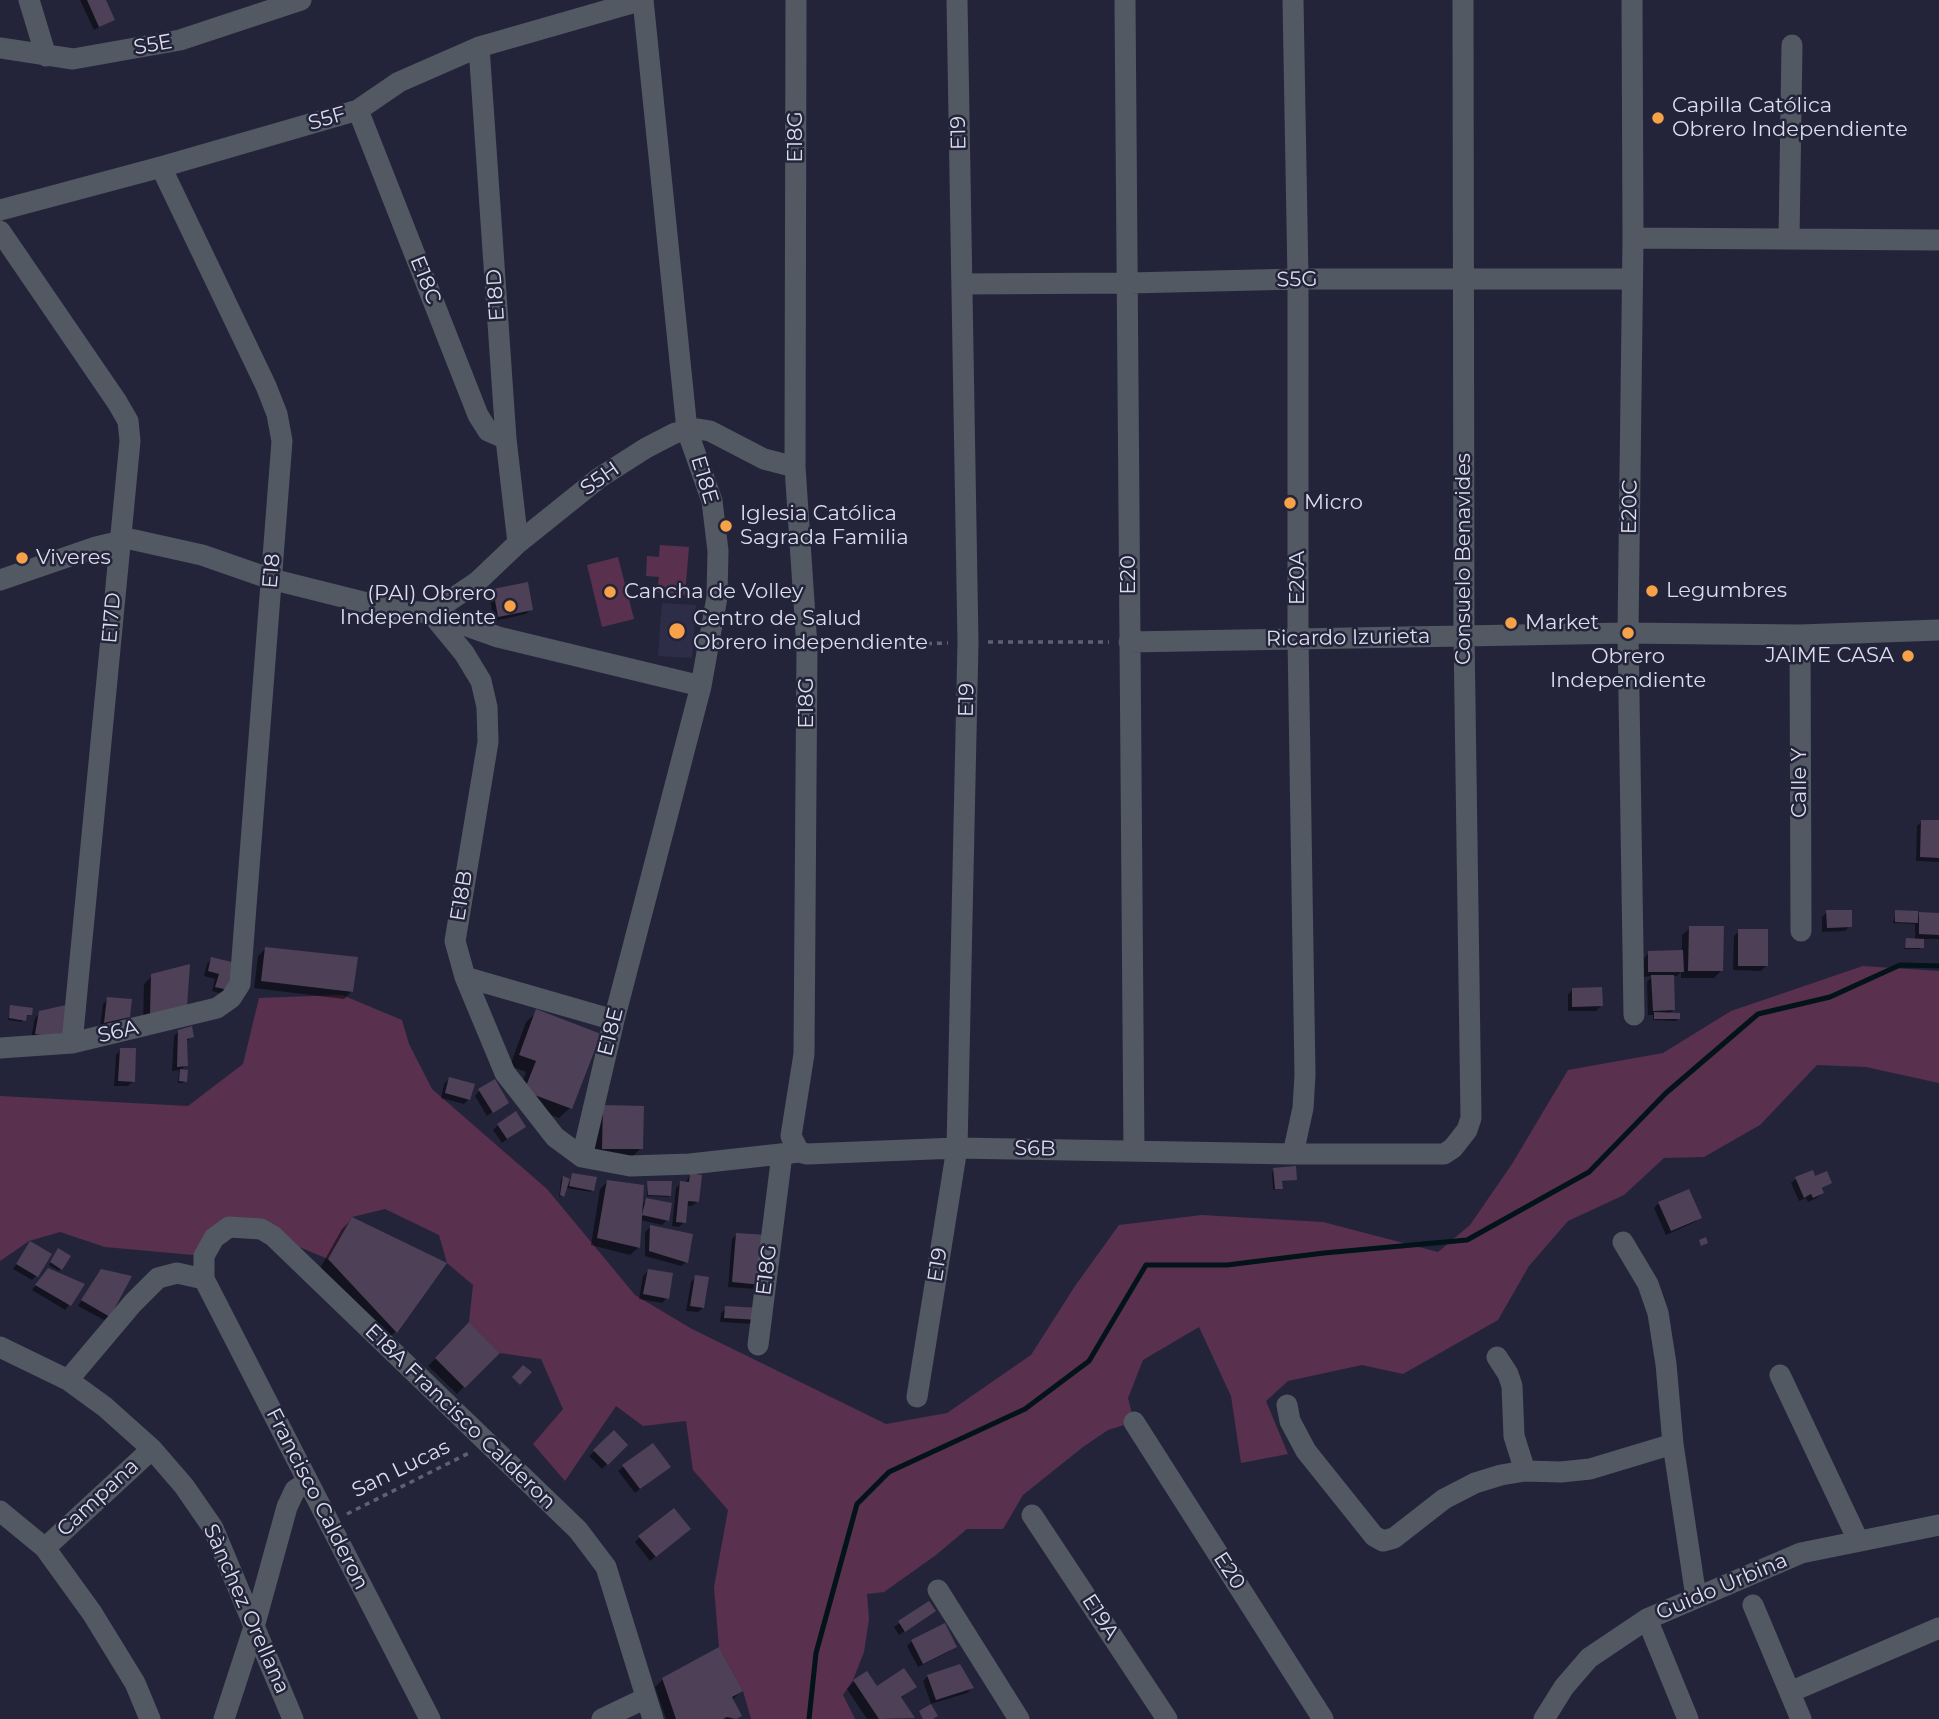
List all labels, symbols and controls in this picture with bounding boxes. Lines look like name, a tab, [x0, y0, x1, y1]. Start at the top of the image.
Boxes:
street label: S5E	[132, 29, 174, 61]
place label: Capilla Católica Obrero Independiente	[1672, 93, 1908, 143]
street label: S5F	[305, 102, 349, 136]
marker: Capilla Católica Obrero Independiente	[1650, 110, 1666, 126]
street label: E18G	[783, 111, 809, 163]
street label: E19	[946, 116, 972, 150]
street label: E18C	[404, 252, 446, 308]
street label: S5G	[1276, 267, 1318, 293]
street label: E18D	[482, 268, 510, 322]
street label: E18E	[685, 453, 723, 507]
street label: Consuelo Benavides	[1451, 453, 1477, 665]
street label: S5H	[576, 457, 624, 501]
street label: E20C	[1617, 480, 1643, 534]
place label: Micro	[1304, 490, 1363, 516]
marker: Micro	[1282, 495, 1298, 511]
place label: Iglesia Católica Sagrada Familia	[740, 501, 909, 551]
marker: Iglesia Católica Sagrada Familia	[718, 518, 734, 534]
place label: Viveres	[36, 545, 111, 571]
marker: Viveres	[14, 550, 30, 566]
street label: E20A	[1285, 551, 1311, 605]
street label: E18	[258, 552, 286, 590]
street label: E20	[1116, 555, 1142, 595]
place label: Legumbres	[1666, 578, 1787, 604]
place label: Cancha de Volley	[624, 579, 803, 605]
place label: (PAI) Obrero Independiente	[340, 581, 496, 631]
marker: Legumbres	[1644, 583, 1660, 599]
marker: Cancha de Volley	[602, 584, 618, 600]
street label: E17D	[97, 591, 127, 645]
marker: (PAI) Obrero Independiente	[502, 598, 518, 614]
place label: Centro de Salud Obrero independiente	[693, 606, 928, 656]
place label: Market	[1525, 610, 1599, 636]
marker: Market	[1503, 615, 1519, 631]
marker: Centro de Salud Obrero independiente	[667, 621, 687, 641]
street label: Ricardo Izurieta	[1266, 624, 1430, 652]
marker: Obrero Independiente	[1620, 625, 1636, 641]
place label: JAIME CASA	[1765, 643, 1894, 669]
place label: Obrero Independiente	[1550, 644, 1706, 694]
marker: JAIME CASA	[1900, 648, 1916, 664]
street label: E18G	[794, 677, 820, 729]
street label: E19	[954, 683, 980, 717]
street label: Calle Y	[1787, 748, 1813, 818]
street label: E18B	[446, 869, 478, 923]
street label: E18E	[593, 1005, 629, 1059]
street label: S6A	[95, 1015, 141, 1049]
street label: S6B	[1014, 1136, 1056, 1162]
street label: E18G	[751, 1243, 783, 1297]
street label: E19	[923, 1246, 953, 1284]
street label: E18A Francisco Calderon	[359, 1319, 561, 1515]
street label: Francisco Calderon	[260, 1404, 374, 1594]
street label: San Lucas	[348, 1434, 454, 1504]
street label: Campana	[52, 1454, 144, 1542]
street label: Sànchez Orellana	[197, 1520, 295, 1698]
street label: E20	[1208, 1548, 1250, 1594]
street label: Guido Urbina	[1653, 1548, 1791, 1626]
street label: E19A	[1076, 1589, 1124, 1645]

